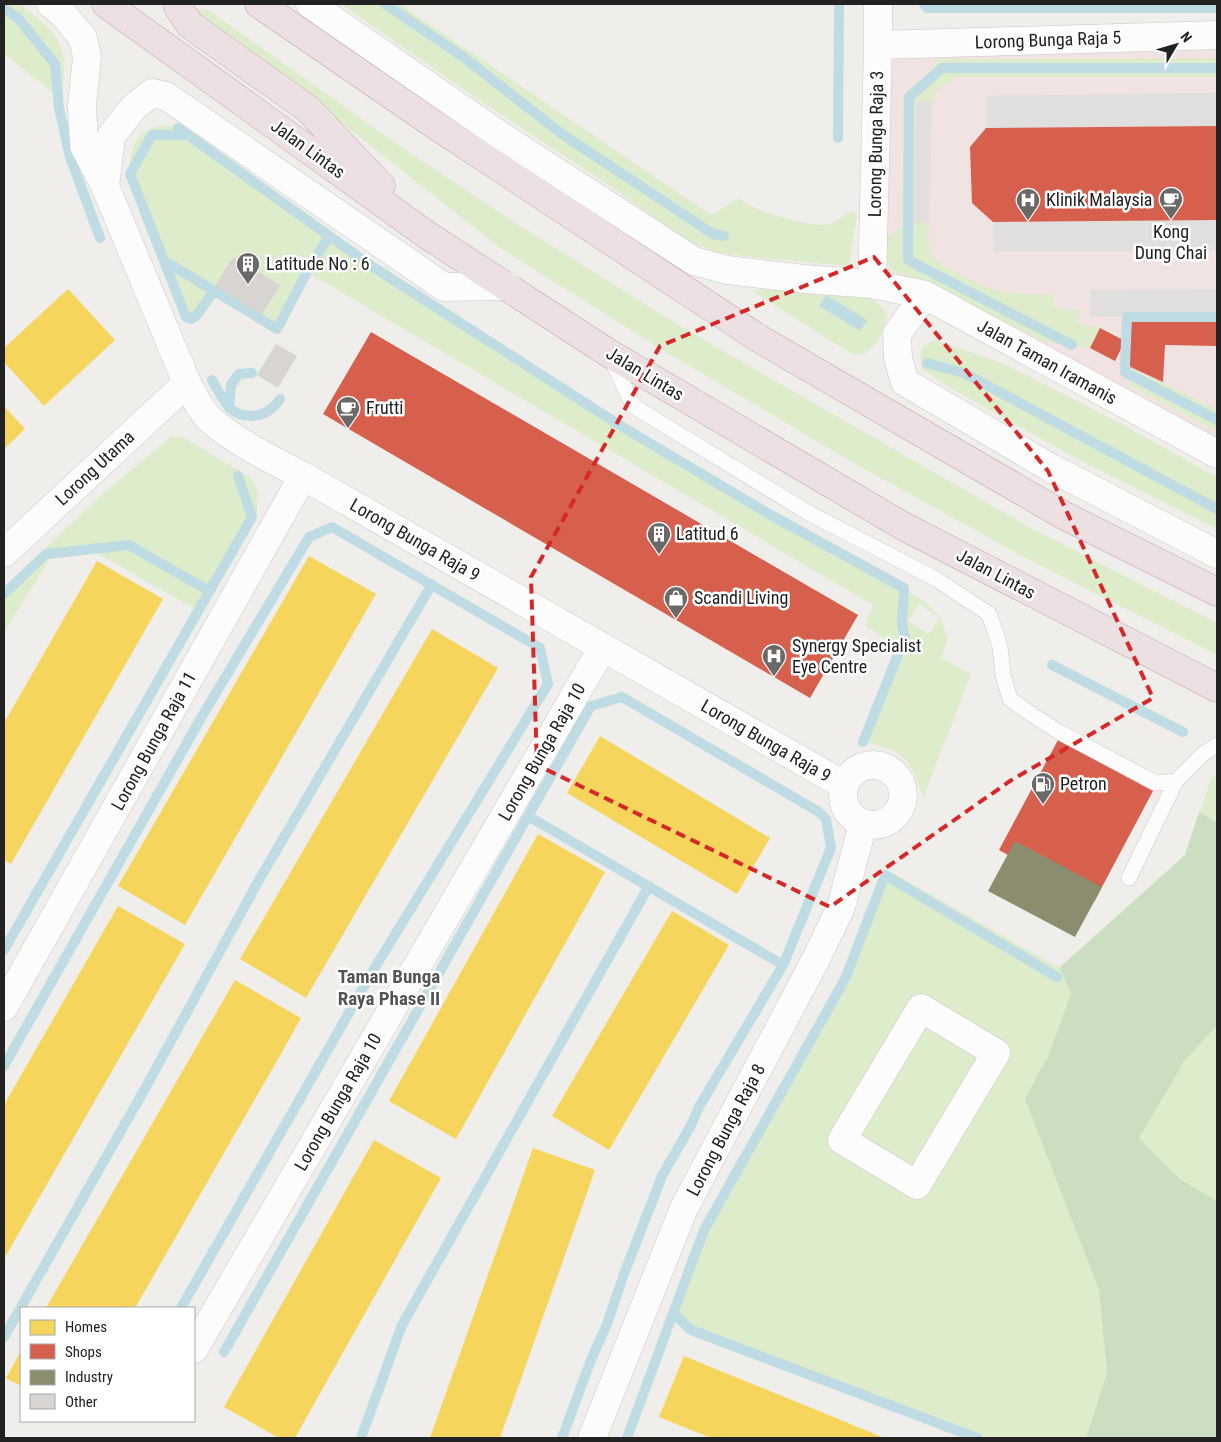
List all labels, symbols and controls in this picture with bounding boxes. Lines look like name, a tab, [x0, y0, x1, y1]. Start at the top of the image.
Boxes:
north arrow	[1151, 20, 1201, 70]
street label: Lorong Bunga Raja 5	[974, 26, 1122, 53]
text: N	[1177, 29, 1195, 45]
street label: Lorong Bunga Raja 3	[864, 71, 887, 217]
street label: Jalan Lintas	[267, 115, 349, 183]
cafe icon: Kong Dung Chai	[1158, 186, 1184, 220]
hospital icon: Klinik Malaysia	[1015, 187, 1041, 221]
place label: Klinik Malaysia	[1046, 189, 1152, 210]
place label: Kong Dung Chai	[1135, 221, 1207, 263]
building icon: Latitude No : 6	[235, 251, 261, 285]
place label: Latitude No : 6	[266, 253, 370, 274]
street label: Jalan Taman Iramanis	[974, 315, 1121, 409]
street label: Jalan Lintas	[603, 342, 688, 405]
cafe icon: Frutti	[335, 395, 361, 429]
place label: Frutti	[366, 397, 403, 418]
street label: Lorong Utama	[51, 426, 138, 509]
street label: Lorong Bunga Raja 9	[347, 494, 484, 585]
building icon: Latitud 6	[646, 521, 672, 555]
place label: Latitud 6	[676, 523, 739, 544]
street label: Jalan Lintas	[953, 544, 1039, 603]
shop icon: Scandi Living	[663, 585, 689, 619]
place label: Scandi Living	[694, 587, 788, 608]
place label: Synergy Specialist Eye Centre	[792, 635, 921, 677]
hospital icon: Synergy Specialist Eye Centre	[761, 643, 787, 677]
street label: Lorong Bunga Raja 11	[107, 668, 200, 814]
street label: Lorong Bunga Raja 10	[494, 679, 589, 824]
street label: Lorong Bunga Raja 9	[698, 695, 835, 786]
fuel station icon: Petron	[1030, 771, 1056, 805]
place label: Petron	[1060, 773, 1107, 794]
district label: Taman Bunga Raya Phase II	[338, 965, 440, 1010]
street label: Lorong Bunga Raja 10	[290, 1029, 385, 1174]
street label: Lorong Bunga Raja 8	[682, 1060, 769, 1199]
legend	[20, 1307, 195, 1422]
text: Homes	[65, 1318, 107, 1336]
text: Shops	[65, 1343, 102, 1361]
text: Industry	[65, 1368, 113, 1386]
text: Other	[65, 1393, 98, 1411]

